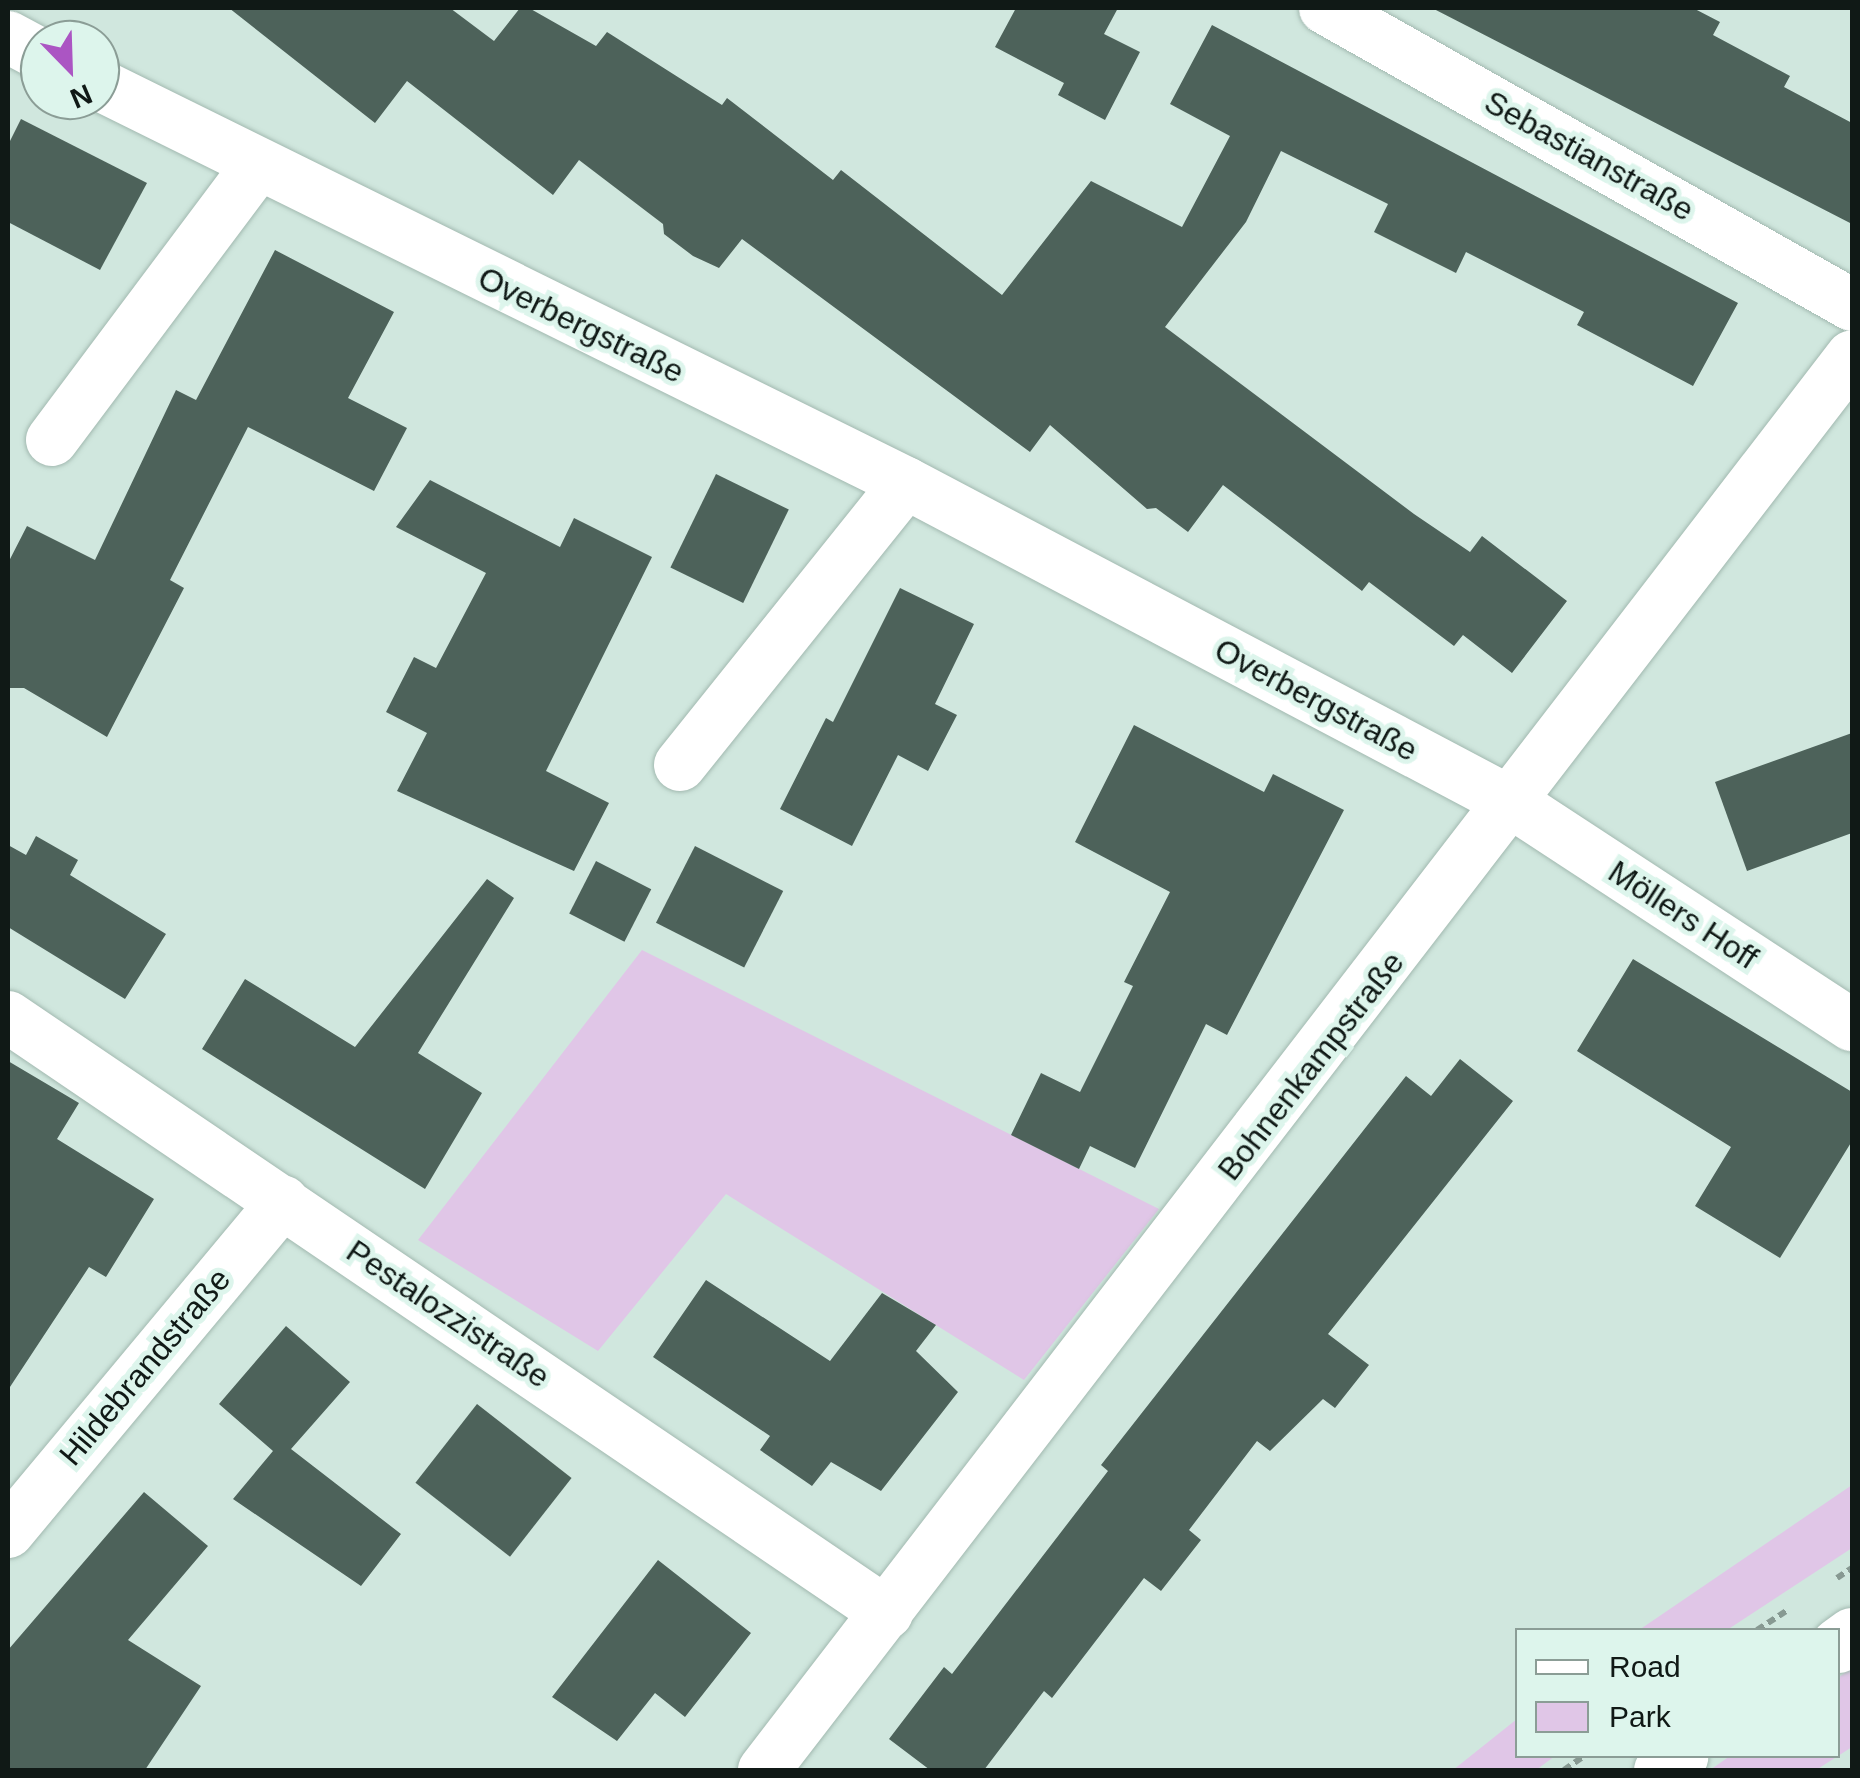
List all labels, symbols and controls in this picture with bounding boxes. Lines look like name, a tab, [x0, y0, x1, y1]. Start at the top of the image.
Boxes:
north arrow	[20, 20, 120, 120]
text: N	[66, 78, 97, 114]
street label: Sebastianstraße	[1478, 83, 1700, 229]
street label: Overbergstraße	[472, 259, 690, 391]
street label: Overbergstraße	[1208, 630, 1424, 770]
street label: Möllers Hoff	[1601, 853, 1765, 977]
street label: Bohnenkampstraße	[1210, 944, 1412, 1188]
street label: Pestalozzistraße	[339, 1232, 557, 1396]
street label: Hildebrandstraße	[51, 1261, 239, 1473]
legend	[1515, 1628, 1840, 1758]
text: Road	[1609, 1650, 1681, 1683]
text: Park	[1609, 1700, 1671, 1733]

